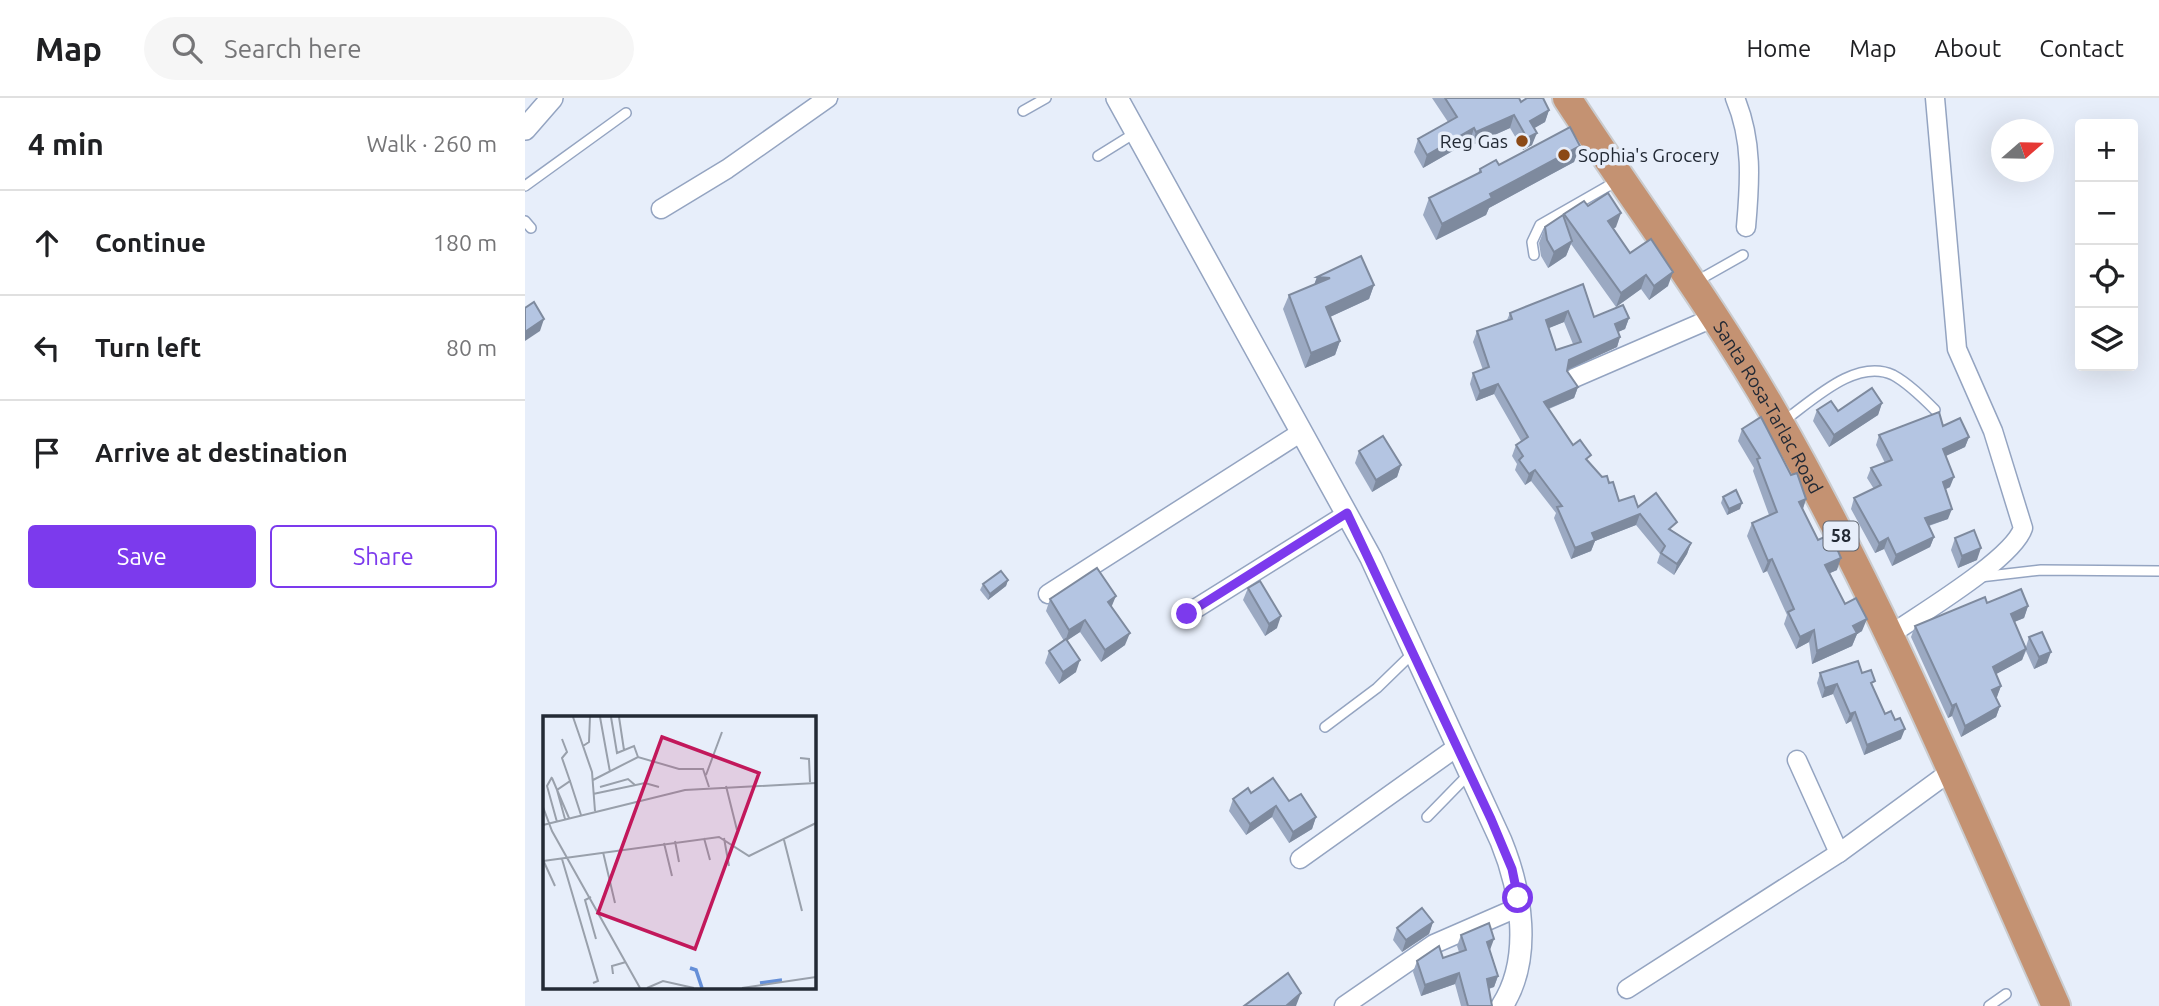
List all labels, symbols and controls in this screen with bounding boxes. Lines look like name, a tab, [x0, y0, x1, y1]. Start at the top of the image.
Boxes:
search box	[144, 17, 634, 80]
icon: search	[168, 29, 206, 67]
text: Map	[35, 30, 102, 67]
text: Search here	[224, 34, 362, 63]
text: Home	[1746, 35, 1811, 62]
text: Map	[1849, 35, 1896, 62]
text: About	[1934, 35, 2001, 62]
text: Contact	[2039, 35, 2124, 62]
north arrow	[1991, 119, 2054, 182]
map controls	[2075, 119, 2138, 371]
button: +	[2075, 119, 2138, 182]
text: 4 min	[28, 127, 104, 161]
place label: Reg Gas	[1440, 130, 1508, 152]
text: Walk · 260 m	[366, 131, 497, 156]
marker: Reg Gas	[1514, 133, 1530, 149]
place label: Sophia's Grocery	[1578, 144, 1719, 166]
marker: Sophia's Grocery	[1556, 147, 1572, 163]
button: −	[2075, 182, 2138, 245]
icon: ahead	[28, 224, 66, 262]
text: Continue	[95, 228, 206, 257]
text: 180 m	[433, 230, 497, 255]
button: locate	[2075, 245, 2138, 308]
button: layers	[2075, 308, 2138, 371]
street label: Santa Rosa-Tarlac Road	[1709, 317, 1827, 497]
icon: left	[28, 329, 66, 367]
text: Turn left	[95, 333, 201, 362]
text: 80 m	[446, 335, 497, 360]
icon: arrive	[28, 434, 66, 472]
text: Arrive at destination	[95, 438, 348, 467]
road number: 58	[1823, 522, 1859, 550]
button: Save	[28, 525, 256, 588]
button: Share	[270, 525, 497, 588]
route end	[1171, 598, 1202, 629]
inset map	[543, 716, 815, 988]
route start	[1502, 882, 1533, 913]

